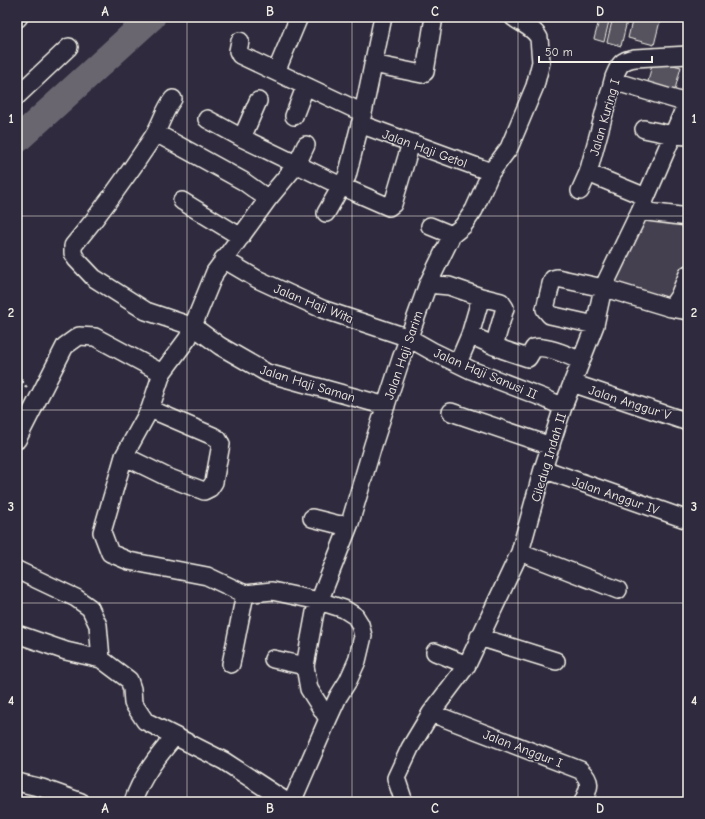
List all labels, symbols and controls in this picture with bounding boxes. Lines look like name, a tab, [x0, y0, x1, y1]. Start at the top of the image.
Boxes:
text: A	[101, 4, 109, 19]
text: B	[266, 4, 274, 19]
text: C	[431, 4, 439, 19]
text: D	[596, 4, 604, 19]
scale bar	[539, 38, 652, 64]
text: 50 m	[545, 45, 573, 59]
street label: Jalan Kuring I	[586, 77, 623, 157]
text: 1	[8, 111, 14, 126]
text: 1	[691, 111, 697, 126]
street label: Jalan Haji Getol	[380, 126, 469, 171]
street label: Jalan Haji Wita	[272, 281, 356, 326]
text: 2	[8, 305, 14, 320]
text: 2	[691, 305, 697, 320]
street label: Jalan Haji Sarim	[381, 309, 426, 402]
street label: Jalan Haji Sanusi II	[432, 345, 540, 402]
street label: Jalan Haji Saman	[258, 362, 357, 405]
street label: Jalan Anggur V	[587, 382, 673, 423]
street label: Ciledug Indah II	[528, 411, 569, 504]
street label: Jalan Anggur IV	[571, 474, 661, 517]
text: 3	[8, 499, 14, 514]
text: 3	[691, 499, 697, 514]
text: 4	[8, 693, 14, 708]
text: 4	[691, 693, 697, 708]
street label: Jalan Anggur I	[481, 727, 564, 770]
text: A	[101, 801, 109, 816]
text: B	[266, 801, 274, 816]
text: C	[431, 801, 439, 816]
text: D	[596, 801, 604, 816]

